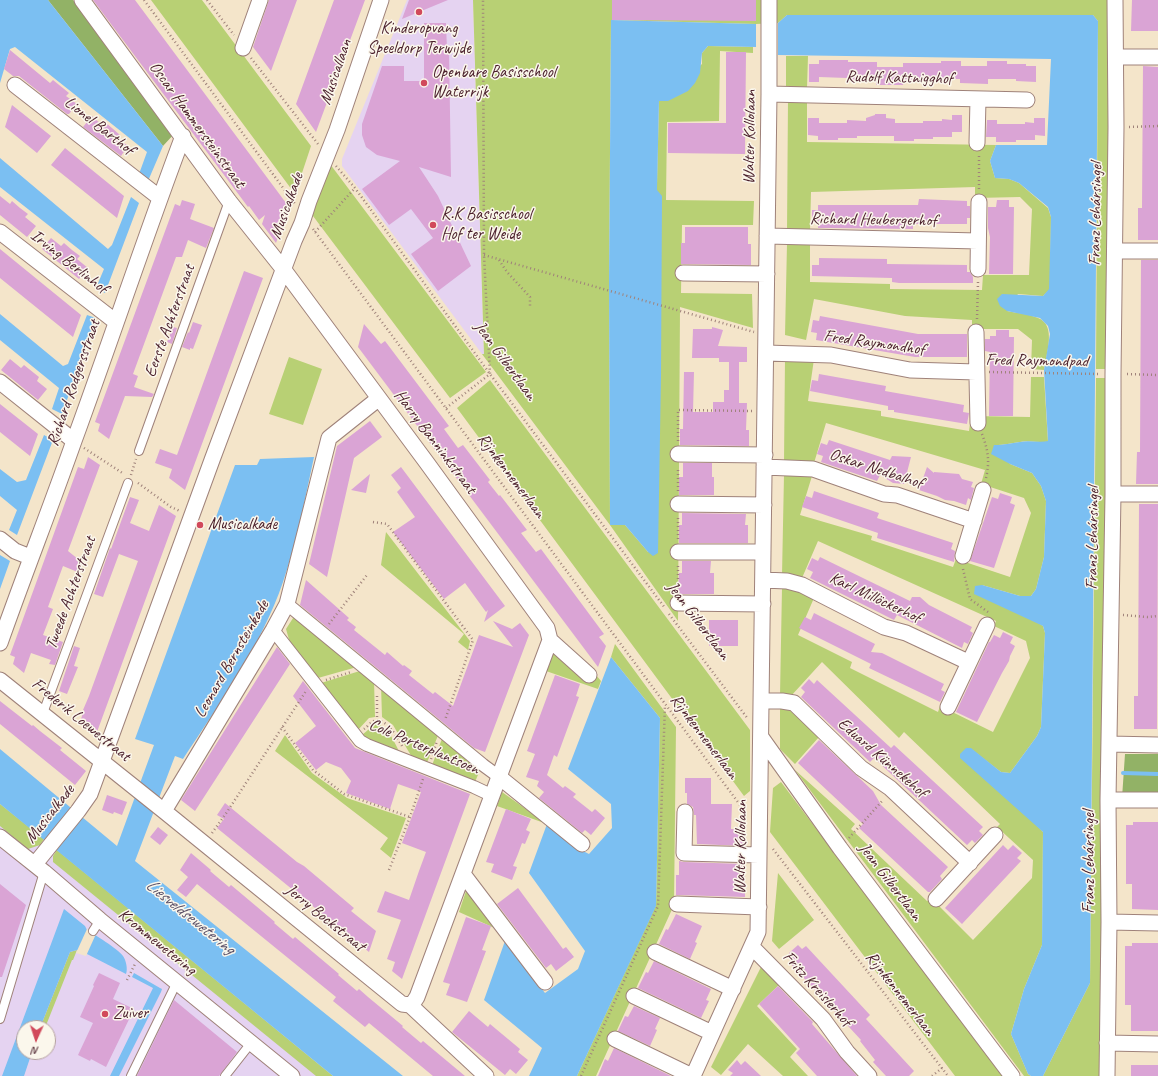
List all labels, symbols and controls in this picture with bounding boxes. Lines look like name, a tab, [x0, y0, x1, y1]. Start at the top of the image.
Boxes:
marker: Kinderopvang Speeldorp Terwijde	[414, 7, 424, 17]
place label: Kinderopvang Speeldorp Terwijde	[367, 19, 471, 59]
street label: Musicallaan	[315, 37, 357, 107]
street label: Oscar Hammersteinstraat	[144, 58, 250, 192]
place label: Openbare Basisschool Waterrijk	[432, 63, 556, 103]
street label: Rudolf Kattnigghof	[845, 67, 953, 89]
marker: Openbare Basisschool Waterrijk	[419, 78, 429, 88]
street label: Walter Kollolaan	[739, 90, 761, 184]
street label: Lionel Barthof	[60, 92, 138, 160]
street label: Franz Lehársingel	[1085, 162, 1107, 266]
street label: Musicalkade	[266, 170, 308, 242]
place label: R.K Basisschool Hof ter Weide	[441, 205, 532, 245]
street label: Richard Heubergerhof	[810, 209, 936, 231]
marker: R.K Basisschool Hof ter Weide	[428, 220, 438, 230]
street label: Irving Berlinhof	[26, 226, 112, 298]
street label: Eerste Achterstraat	[140, 262, 200, 380]
street label: Richard Rodgersstraat	[43, 317, 105, 449]
street label: Jean Gilbertlaan	[469, 317, 541, 405]
street label: Fred Raymondhof	[822, 326, 926, 360]
street label: Fred Raymondpad	[986, 350, 1088, 372]
street label: Harry Banninkstraat	[389, 386, 481, 498]
street label: Rijnkennemerlaan	[472, 429, 550, 523]
street label: Oskar Nedbalhof	[827, 444, 925, 494]
street label: Franz Lehársingel	[1082, 486, 1104, 590]
place label: Musicalkade	[208, 515, 277, 535]
marker: Musicalkade	[195, 520, 205, 530]
street label: Tweede Achterstraat	[41, 534, 101, 652]
street label: Karl Millöckerhof	[826, 568, 924, 628]
street label: Jean Gilbertlaan	[662, 578, 734, 664]
street label: Leonard Bernsteinkade	[190, 597, 274, 721]
street label: Frederik Loewestraat	[27, 674, 135, 766]
street label: Rijnkennemerlaan	[665, 690, 743, 784]
street label: Eduard Künnekehof	[833, 714, 931, 802]
street label: Cole Porterplantsoen	[366, 715, 482, 779]
street label: Musicalkade	[21, 781, 79, 847]
street label: Walter Kollolaan	[730, 800, 752, 894]
street label: Franz Lehársingel	[1080, 810, 1100, 914]
street label: Jean Gilbertlaan	[854, 839, 926, 925]
water label: Liesveldsewetering	[141, 874, 239, 960]
street label: Jerry Bockstraat	[281, 880, 369, 956]
street label: Krommewetering	[114, 904, 200, 980]
street label: Fritz Kreislerhof	[778, 947, 856, 1031]
street label: Rijnkennemerlaan	[861, 948, 939, 1040]
place label: Zuiver	[113, 1004, 148, 1024]
marker: Zuiver	[100, 1009, 110, 1019]
north arrow	[16, 1020, 56, 1060]
text: N	[32, 1044, 39, 1058]

